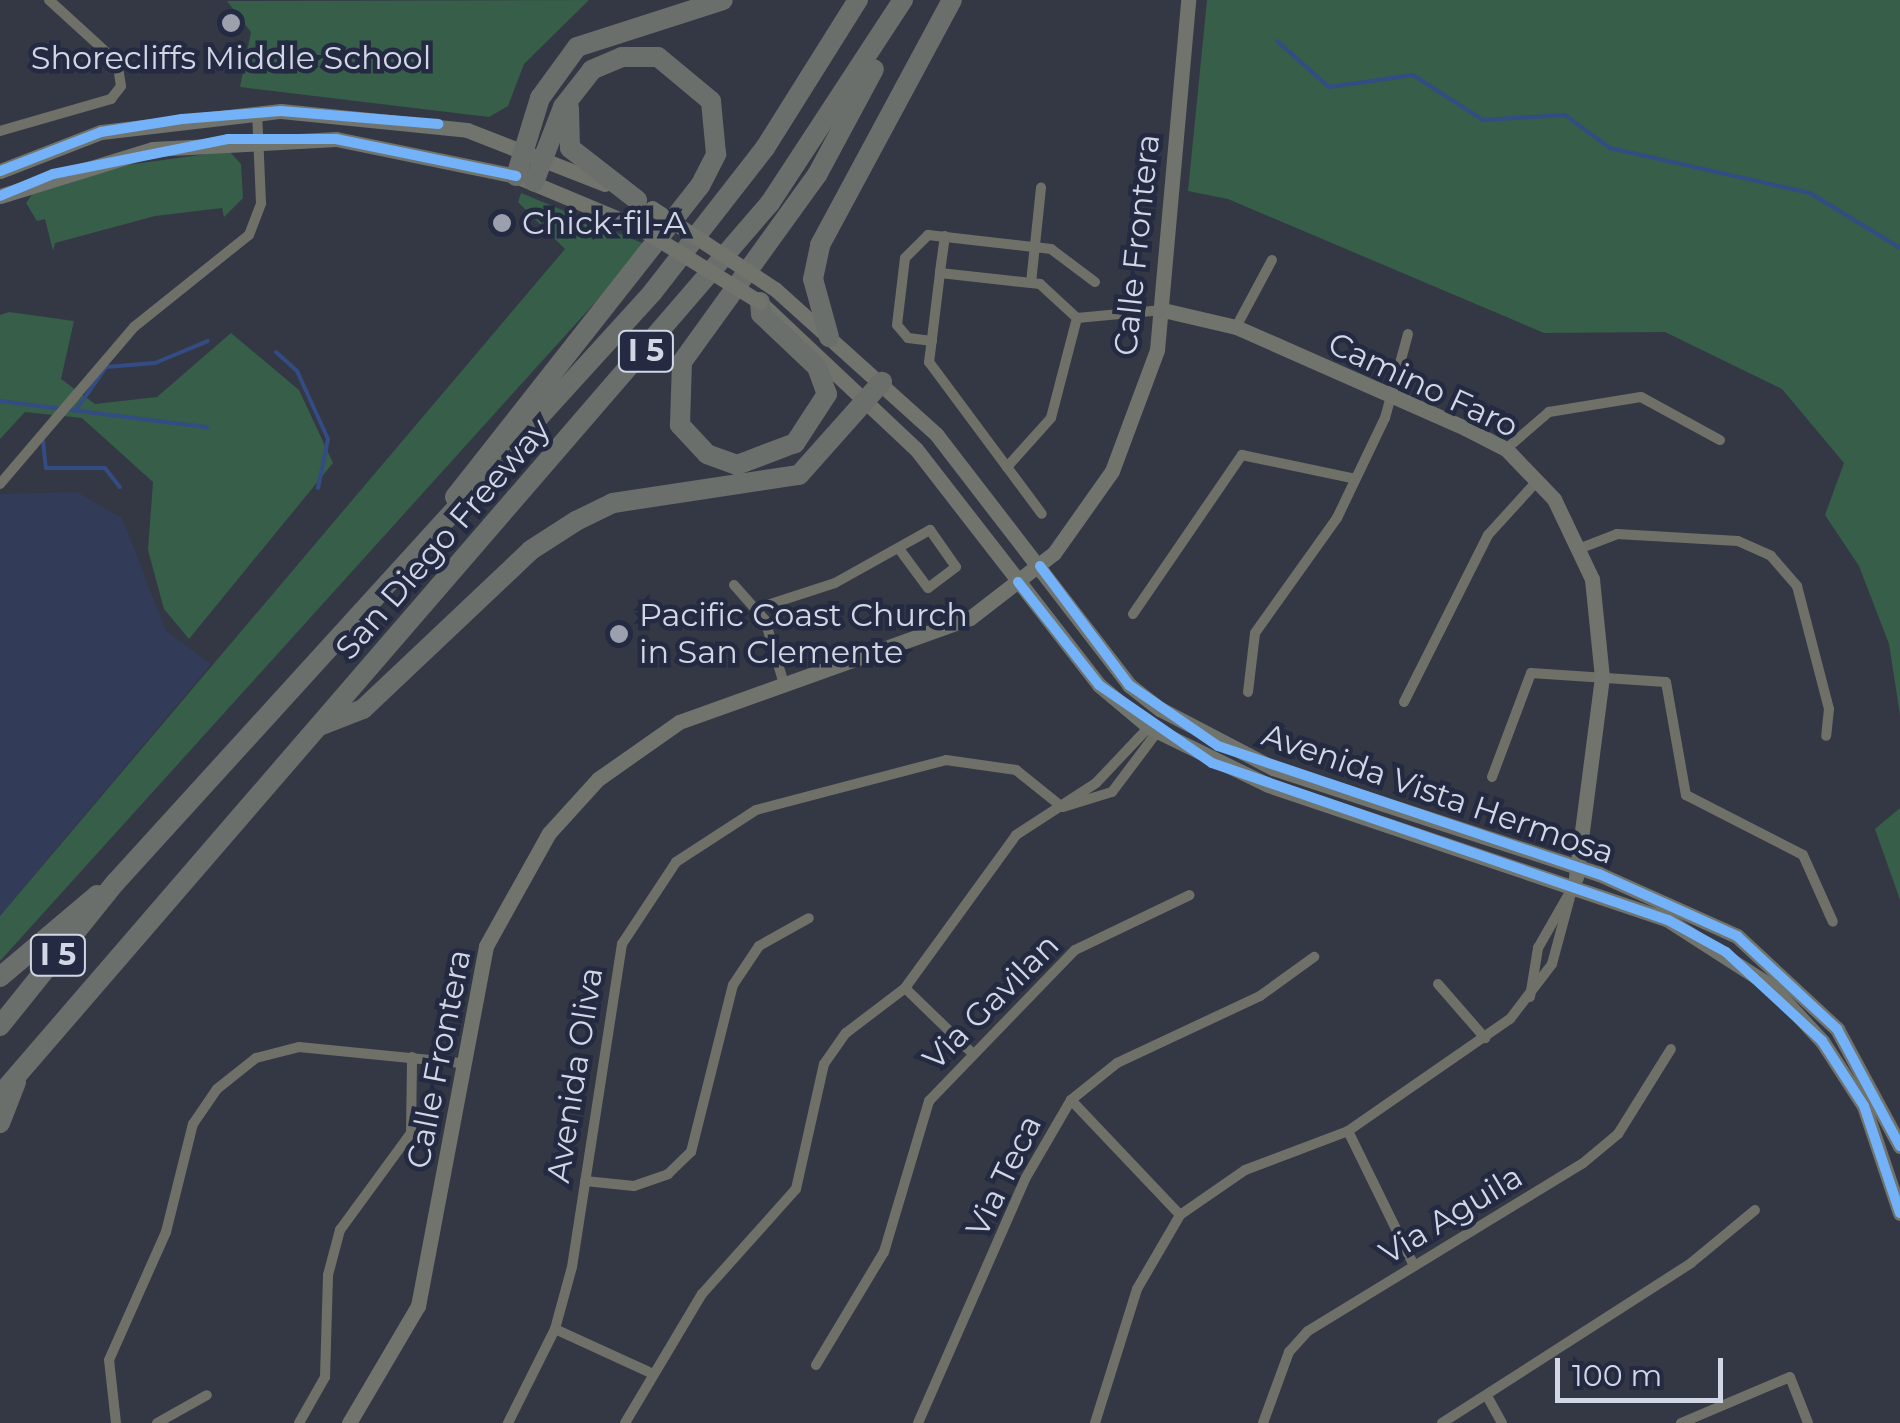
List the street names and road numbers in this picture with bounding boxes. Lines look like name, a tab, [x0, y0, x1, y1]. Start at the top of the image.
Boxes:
street label: Calle Frontera	[1106, 132, 1168, 358]
street label: Camino Faro	[1322, 324, 1524, 446]
road number: I 5	[616, 326, 676, 376]
street label: San Diego Freeway	[328, 411, 558, 667]
street label: Avenida Vista Hermosa	[1257, 716, 1619, 872]
street label: Via Gavilan	[915, 926, 1067, 1078]
road number: I 5	[28, 930, 88, 980]
street label: Calle Frontera	[399, 946, 479, 1172]
street label: Avenida Oliva	[539, 965, 611, 1185]
street label: Via Teca	[958, 1109, 1050, 1243]
street label: Via Aguila	[1373, 1157, 1529, 1273]

